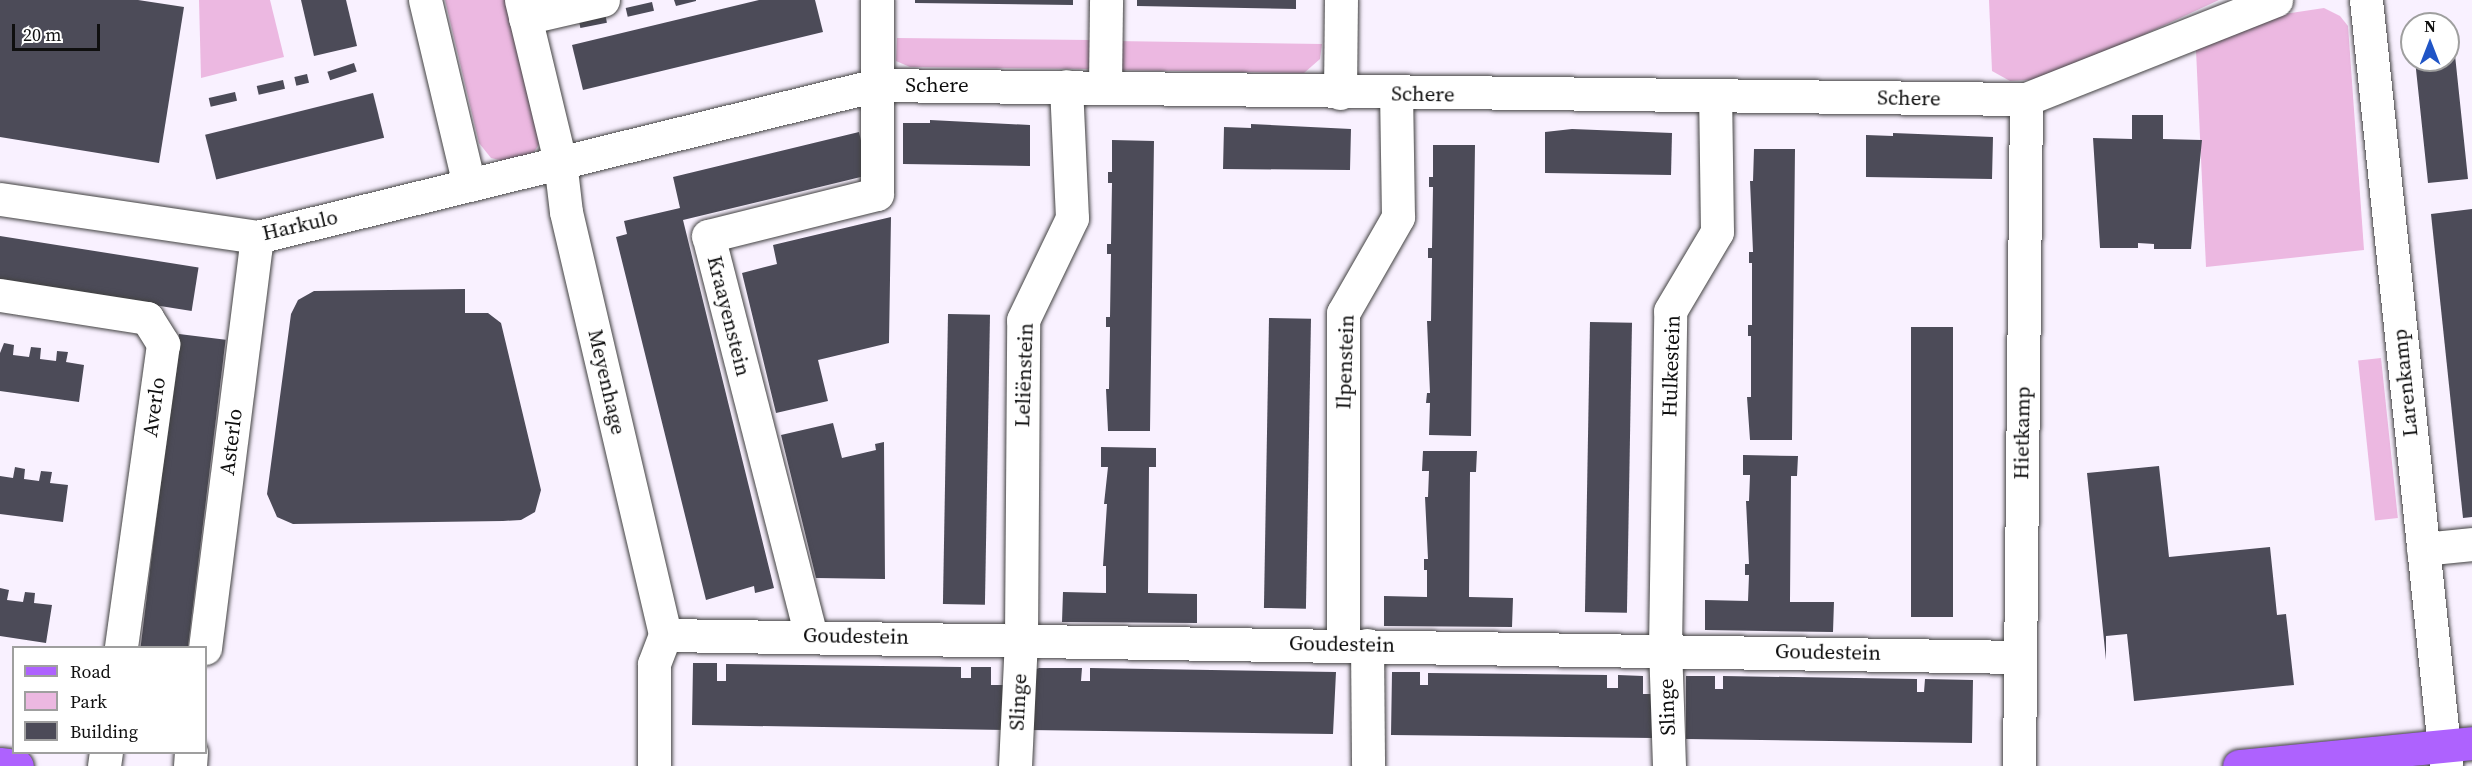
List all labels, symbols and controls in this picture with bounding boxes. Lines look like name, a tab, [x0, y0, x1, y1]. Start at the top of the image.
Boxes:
scale bar	[15, 12, 104, 50]
north arrow	[2400, 12, 2460, 72]
text: N	[2424, 15, 2436, 37]
text: 20 m	[23, 22, 61, 47]
street label: Schere	[905, 72, 969, 98]
street label: Schere	[1391, 81, 1455, 107]
street label: Schere	[1877, 85, 1941, 111]
street label: Harkulo	[260, 204, 340, 246]
street label: Kraayenstein	[702, 253, 756, 379]
street label: Ilpenstein	[1331, 314, 1359, 410]
street label: Hulkestein	[1657, 315, 1685, 417]
street label: Leliënstein	[1010, 322, 1038, 428]
street label: Meyenhage	[583, 327, 631, 437]
street label: Larenkamp	[2387, 328, 2423, 438]
street label: Averlo	[137, 376, 171, 438]
street label: Hietkamp	[2009, 386, 2035, 480]
street label: Asterlo	[214, 407, 248, 477]
street label: Goudestein	[803, 622, 909, 650]
street label: Goudestein	[1289, 630, 1395, 658]
street label: Goudestein	[1775, 638, 1881, 666]
legend	[12, 646, 207, 754]
text: Road	[70, 659, 111, 684]
street label: Slinge	[1004, 673, 1032, 731]
street label: Slinge	[1653, 678, 1681, 736]
text: Park	[70, 689, 107, 714]
text: Building	[70, 719, 138, 744]

